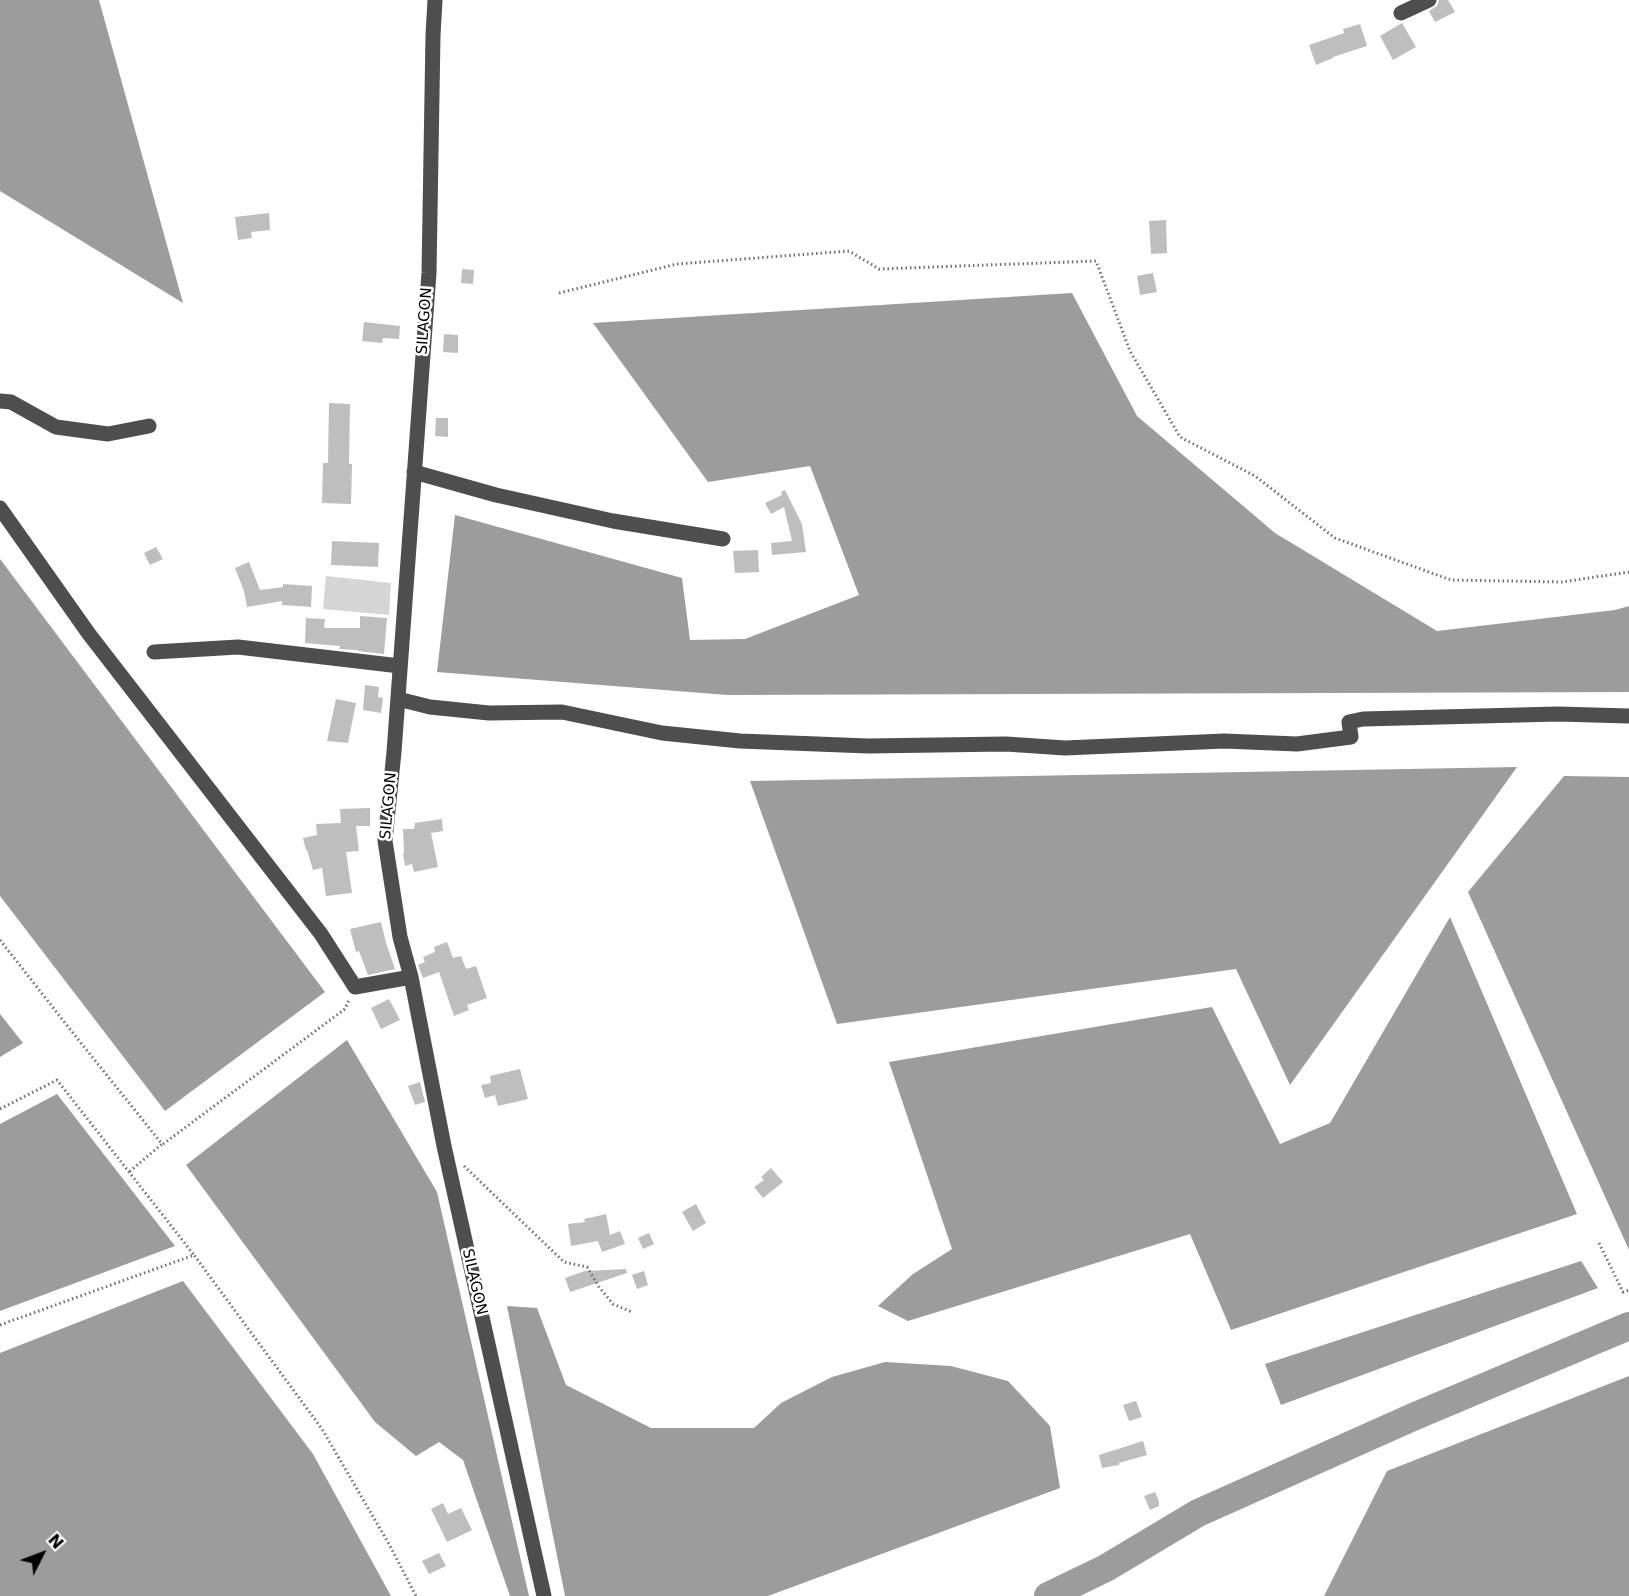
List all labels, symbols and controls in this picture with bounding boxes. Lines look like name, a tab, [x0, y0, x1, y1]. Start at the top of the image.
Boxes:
street label: SILAGON	[414, 287, 436, 355]
street label: SILAGON	[377, 772, 401, 840]
street label: SILAGON	[458, 1247, 490, 1317]
north arrow	[12, 1524, 72, 1584]
text: N	[44, 1530, 67, 1553]

